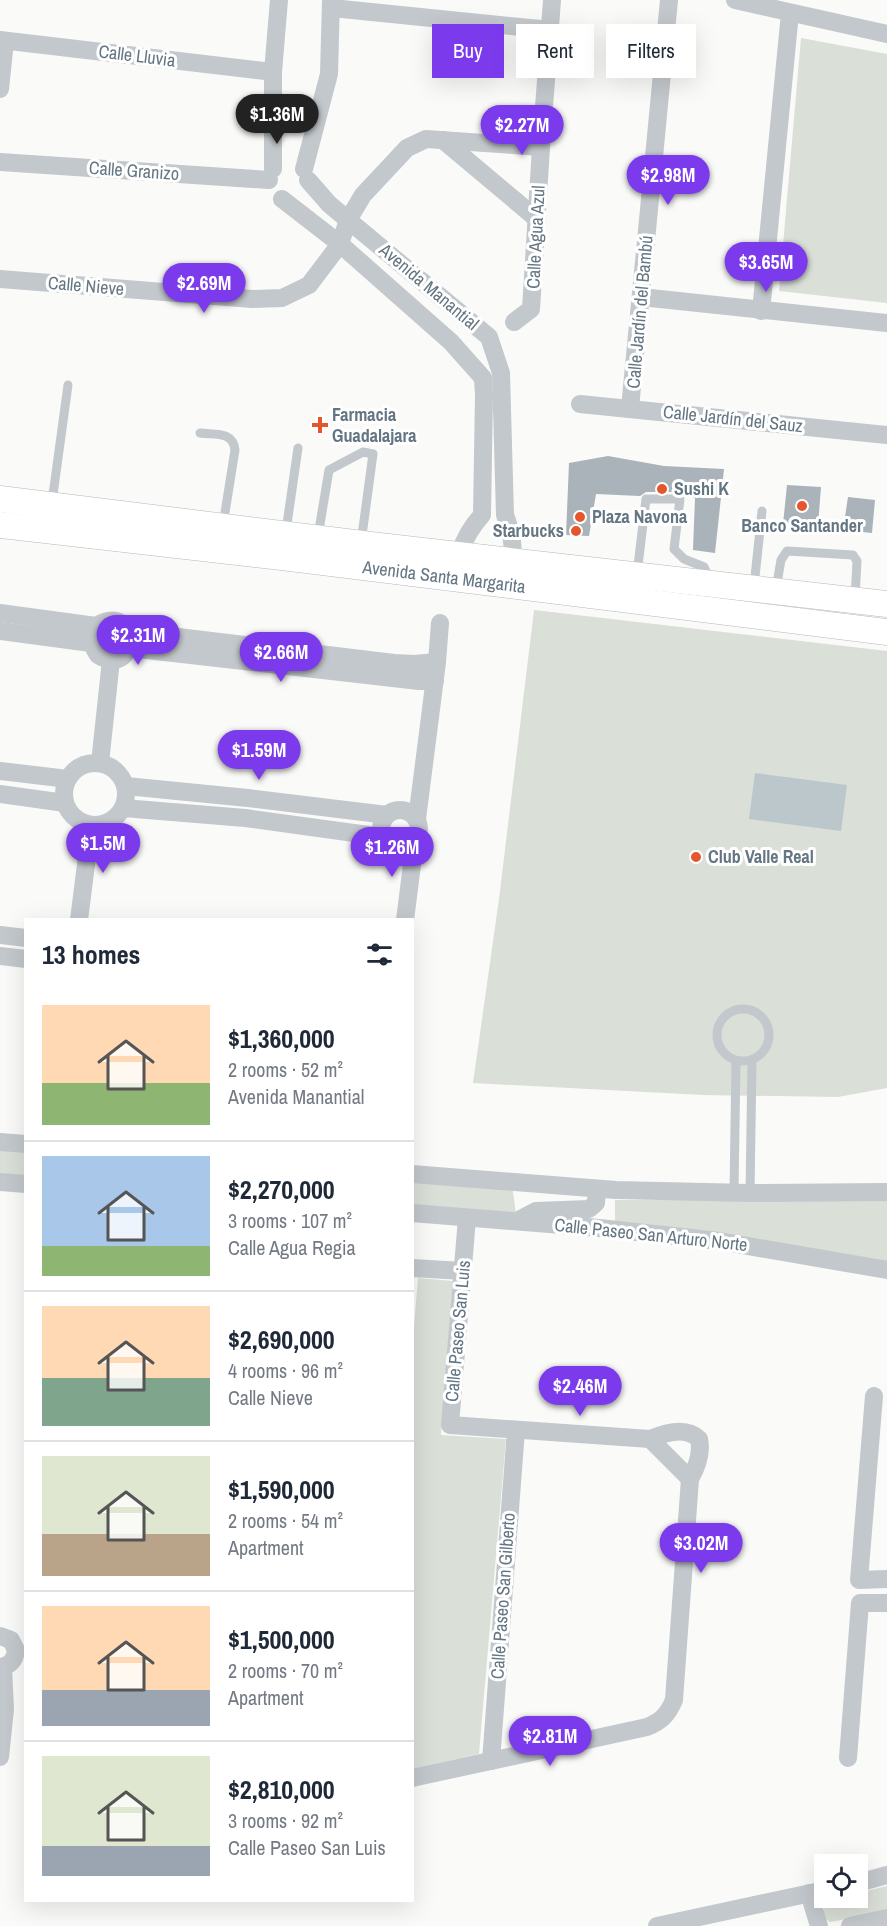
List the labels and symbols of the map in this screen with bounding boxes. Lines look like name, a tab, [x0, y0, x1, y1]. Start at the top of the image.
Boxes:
street label: Calle Lluvia	[97, 38, 177, 73]
pin: $1.36M	[228, 94, 326, 145]
pin: $2.27M	[473, 105, 571, 156]
street label: Calle Granizo	[88, 155, 180, 186]
pin: $2.98M	[619, 155, 717, 206]
street label: Calle Agua Azul	[520, 185, 551, 289]
street label: Calle Jardín del Bambú	[620, 234, 659, 389]
street label: Avenida Manantial	[373, 237, 484, 336]
pin: $3.65M	[717, 242, 815, 293]
pin: $2.69M	[155, 263, 253, 314]
street label: Calle Nieve	[47, 270, 125, 301]
street label: Calle Jardín del Sauz	[662, 399, 804, 438]
place label: Farmacia Guadalajara	[332, 402, 417, 448]
marker: Farmacia Guadalajara	[313, 418, 327, 432]
place label: Sushi K	[674, 476, 729, 501]
marker: Sushi K	[655, 482, 669, 496]
marker: Banco Santander	[795, 499, 809, 513]
place label: Plaza Navona	[592, 504, 688, 529]
marker: Plaza Navona	[573, 510, 587, 524]
place label: Banco Santander	[741, 513, 863, 538]
place label: Starbucks	[493, 518, 564, 543]
marker: Starbucks	[569, 524, 583, 538]
street label: Avenida Santa Margarita	[360, 554, 527, 599]
pin: $2.31M	[89, 615, 187, 666]
pin: $2.66M	[232, 632, 330, 683]
pin: $1.59M	[210, 730, 308, 781]
pin: $1.5M	[61, 823, 145, 874]
pin: $1.26M	[343, 827, 441, 878]
place label: Club Valle Real	[708, 844, 814, 869]
marker: Club Valle Real	[689, 850, 703, 864]
street label: Calle Paseo San Arturo Norte	[553, 1212, 749, 1257]
street label: Calle Paseo San Luis	[439, 1259, 476, 1403]
pin: $2.46M	[531, 1366, 629, 1417]
street label: Calle Paseo San Gilberto	[484, 1512, 521, 1680]
pin: $3.02M	[652, 1523, 750, 1574]
pin: $2.81M	[501, 1716, 599, 1767]

